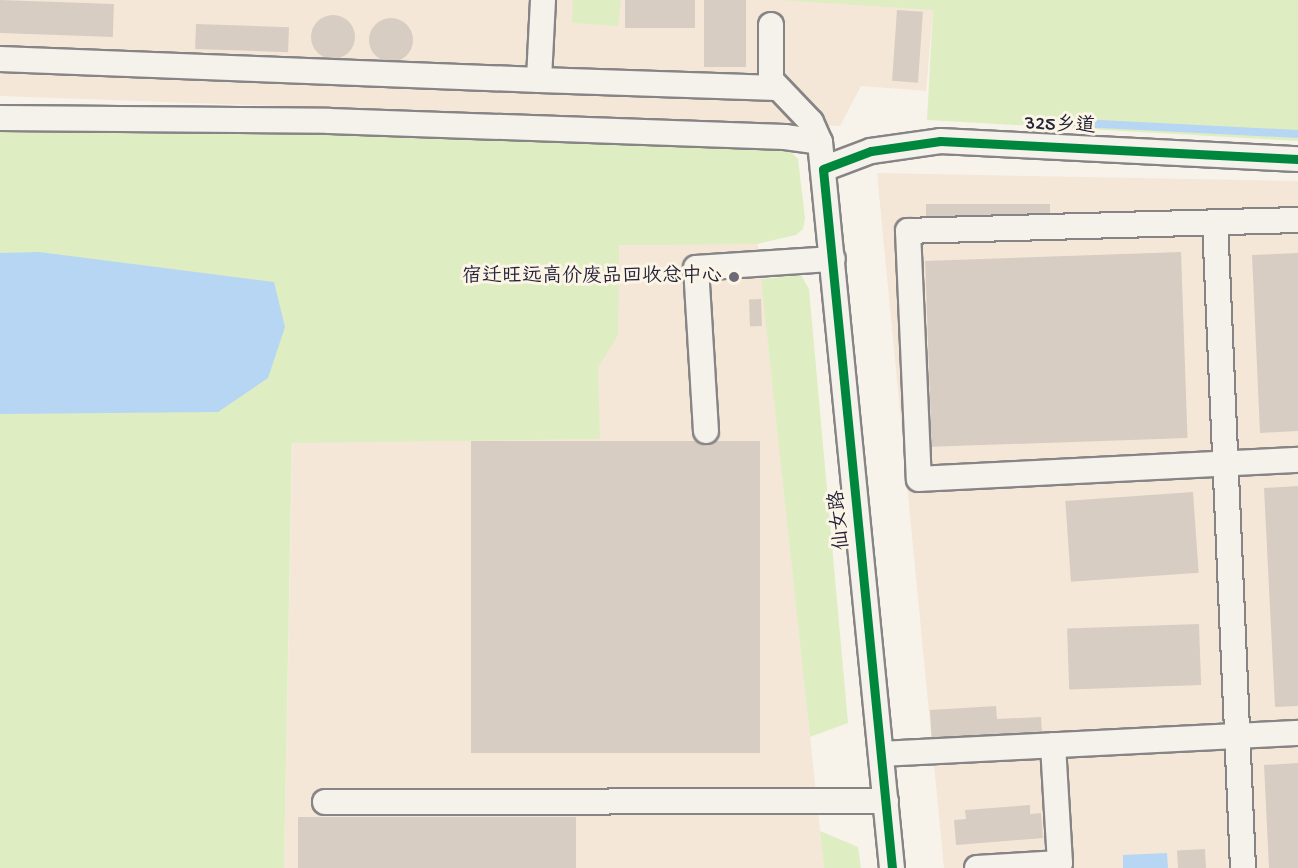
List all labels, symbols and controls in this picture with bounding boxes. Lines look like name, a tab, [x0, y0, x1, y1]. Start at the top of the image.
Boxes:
street label: 325乡道	[1024, 112, 1096, 140]
place label: 宿迁旺远高价废品回收总中心	[462, 265, 722, 289]
marker: 宿迁旺远高价废品回收总中心	[727, 270, 741, 284]
street label: 仙女路	[826, 489, 856, 551]

